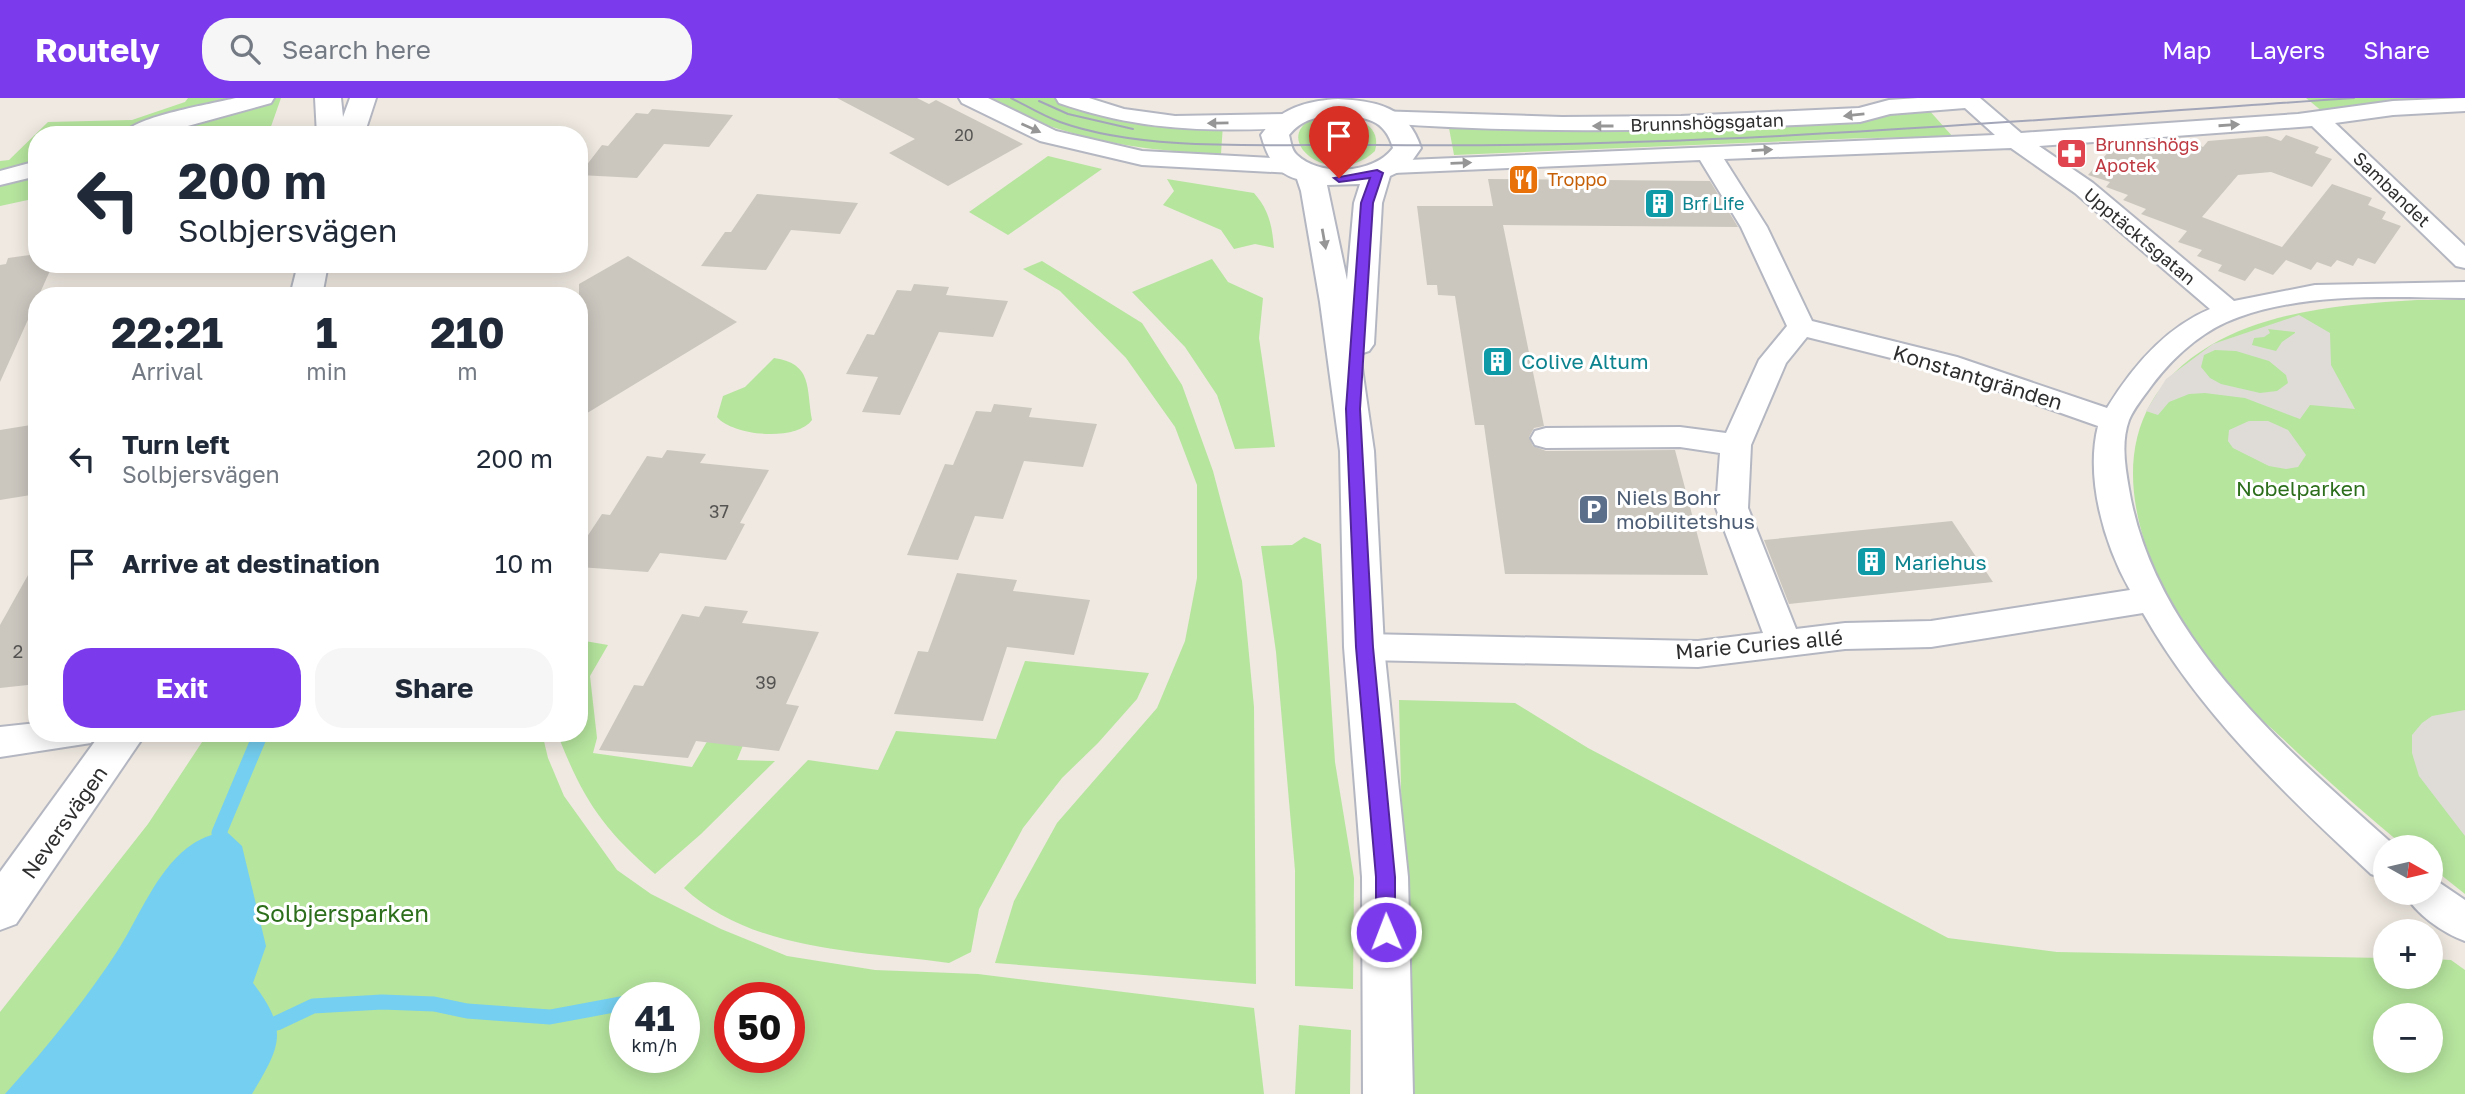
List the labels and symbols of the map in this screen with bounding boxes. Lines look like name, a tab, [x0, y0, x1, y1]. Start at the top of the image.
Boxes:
pin	[1309, 106, 1369, 178]
street label: Brunnshögsgatan	[1630, 108, 1784, 136]
one-way arrow	[1843, 109, 1865, 120]
one-way arrow	[1207, 117, 1229, 129]
one-way arrow	[1592, 120, 1614, 132]
one-way arrow	[2218, 120, 2240, 131]
one-way arrow	[1021, 122, 1041, 134]
house number: 20	[954, 125, 974, 145]
place label: Brunnshögs Apotek	[2095, 133, 2199, 176]
pharmacy icon: Brunnshögs Apotek	[2055, 137, 2089, 171]
one-way arrow	[1751, 145, 1773, 156]
street label: Sambandet	[2349, 147, 2435, 231]
one-way arrow	[1451, 157, 1473, 168]
restaurant icon: Troppo	[1507, 162, 1541, 196]
place label: Troppo	[1547, 168, 1607, 190]
street label: Upptäcktsgatan	[2080, 183, 2200, 289]
building icon: Brf Life	[1642, 186, 1676, 220]
place label: Brf Life	[1682, 192, 1744, 214]
one-way arrow	[1319, 228, 1330, 250]
street label: Konstantgränden	[1890, 339, 2066, 415]
building icon: Colive Altum	[1481, 344, 1515, 378]
place label: Colive Altum	[1521, 348, 1649, 374]
park label: Nobelparken	[2236, 475, 2366, 501]
place label: Niels Bohr mobilitetshus	[1616, 484, 1755, 534]
parking icon: Niels Bohr mobilitetshus	[1576, 492, 1610, 526]
house number: 37	[709, 500, 729, 522]
building icon: Mariehus	[1854, 545, 1888, 579]
place label: Mariehus	[1894, 549, 1987, 575]
street label: Marie Curies allé	[1674, 624, 1844, 664]
house number: 2	[13, 640, 23, 662]
house number: 39	[755, 671, 777, 693]
street label: Neversvägen	[16, 761, 112, 883]
north arrow	[2373, 835, 2443, 905]
position arrow	[1349, 895, 1423, 969]
park label: Solbjersparken	[255, 898, 429, 927]
speed limit sign: 50	[714, 982, 805, 1073]

